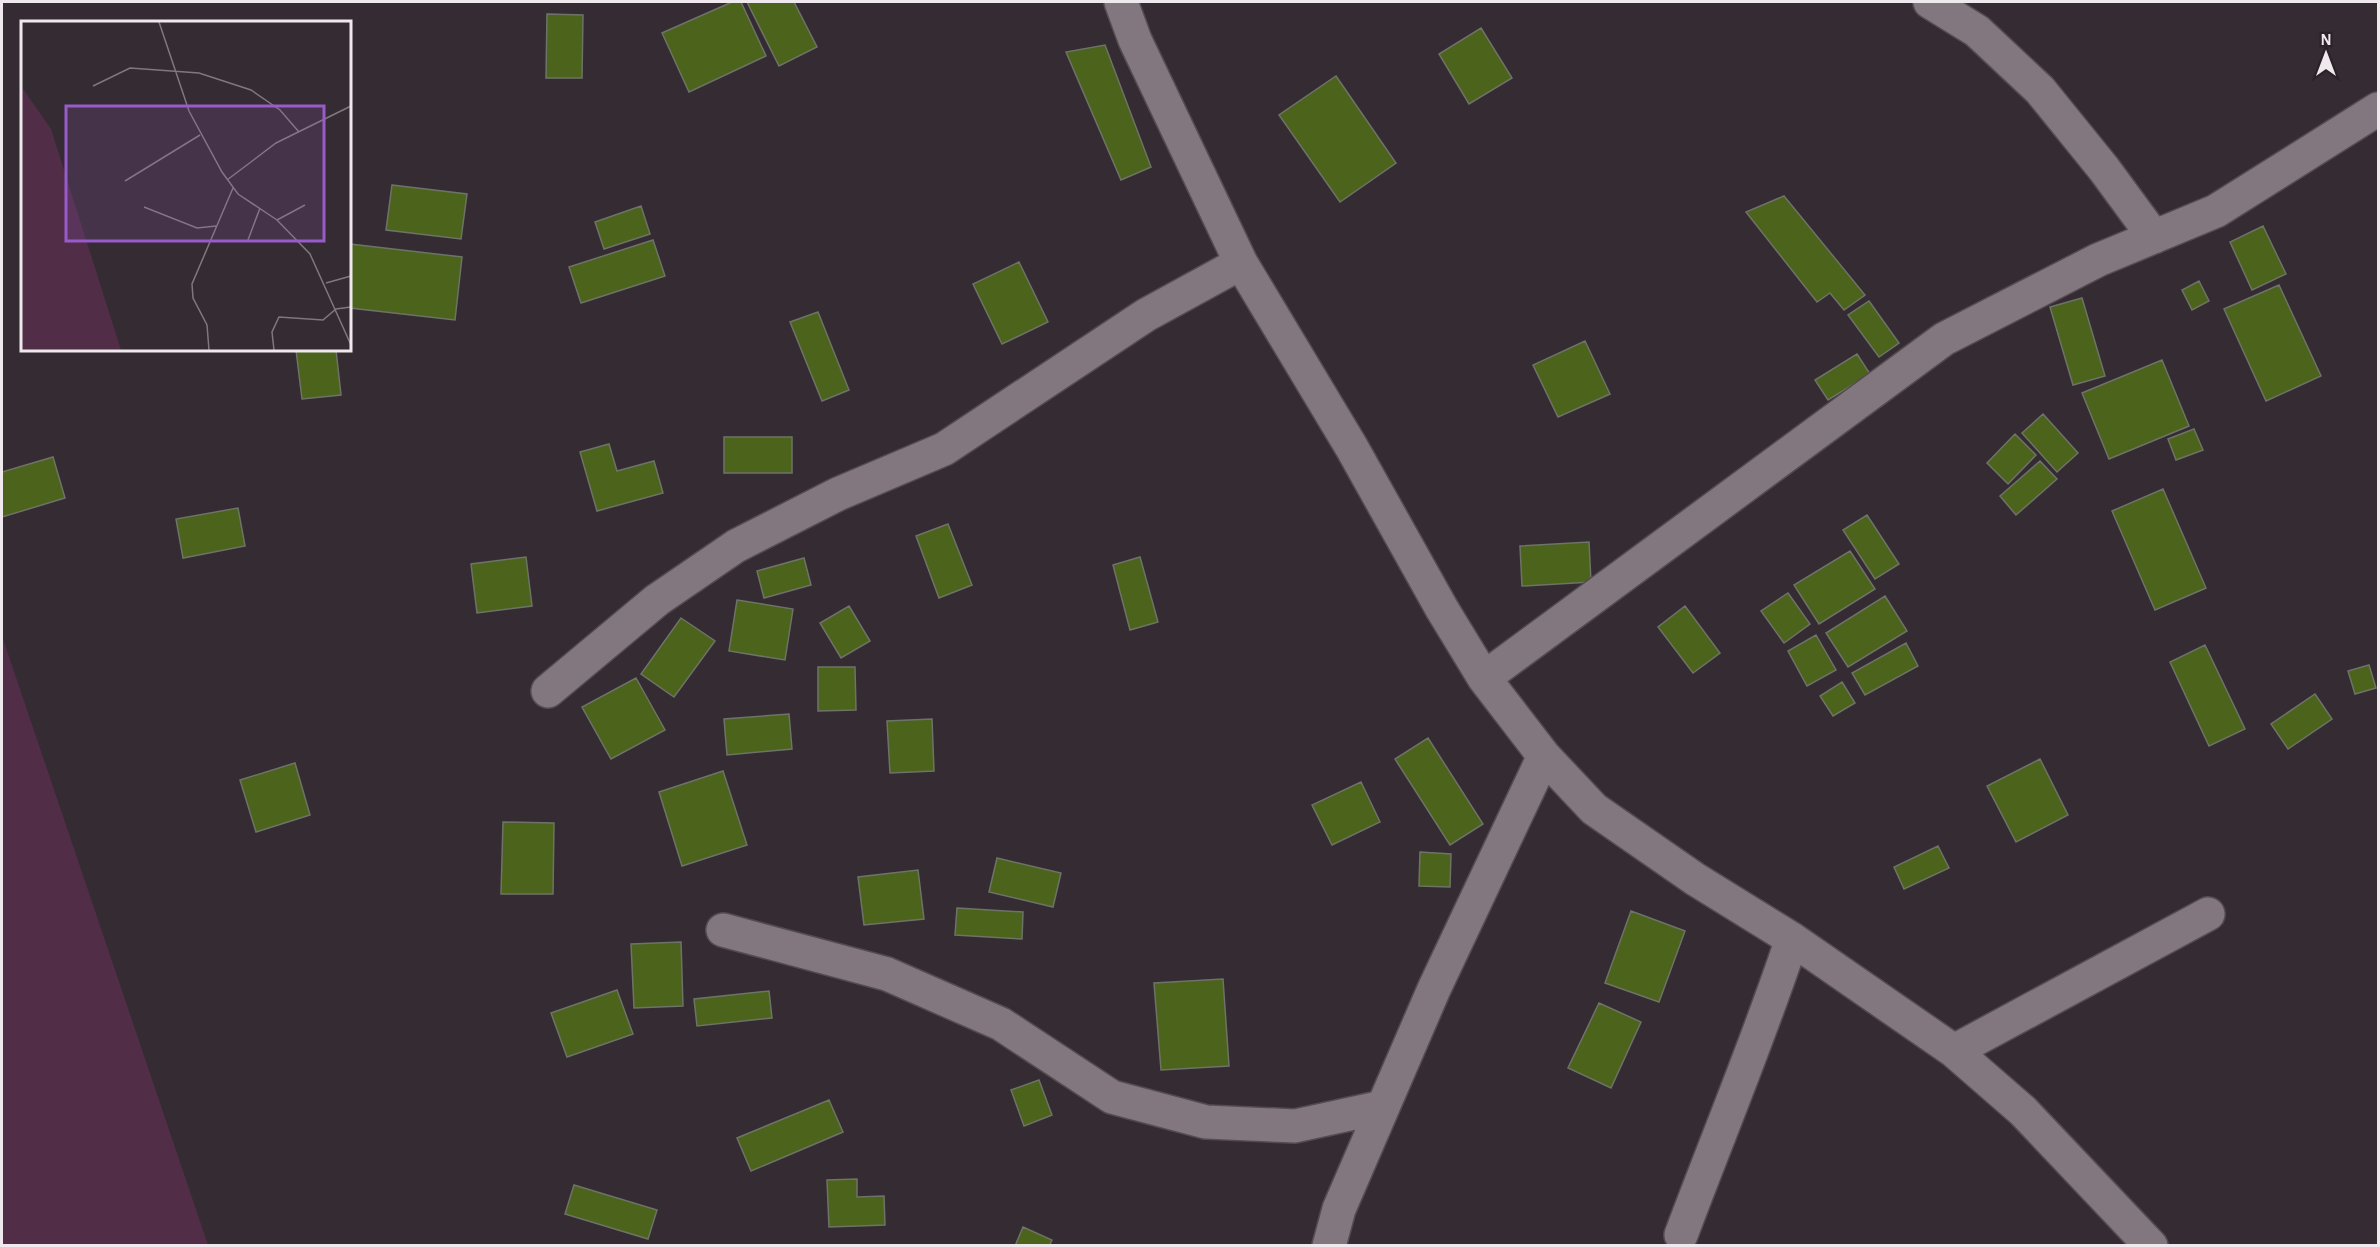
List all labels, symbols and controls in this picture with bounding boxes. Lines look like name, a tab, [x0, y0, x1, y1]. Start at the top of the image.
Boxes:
inset map	[21, 21, 351, 351]
north arrow	[2296, 24, 2356, 84]
text: N	[2320, 32, 2332, 48]

